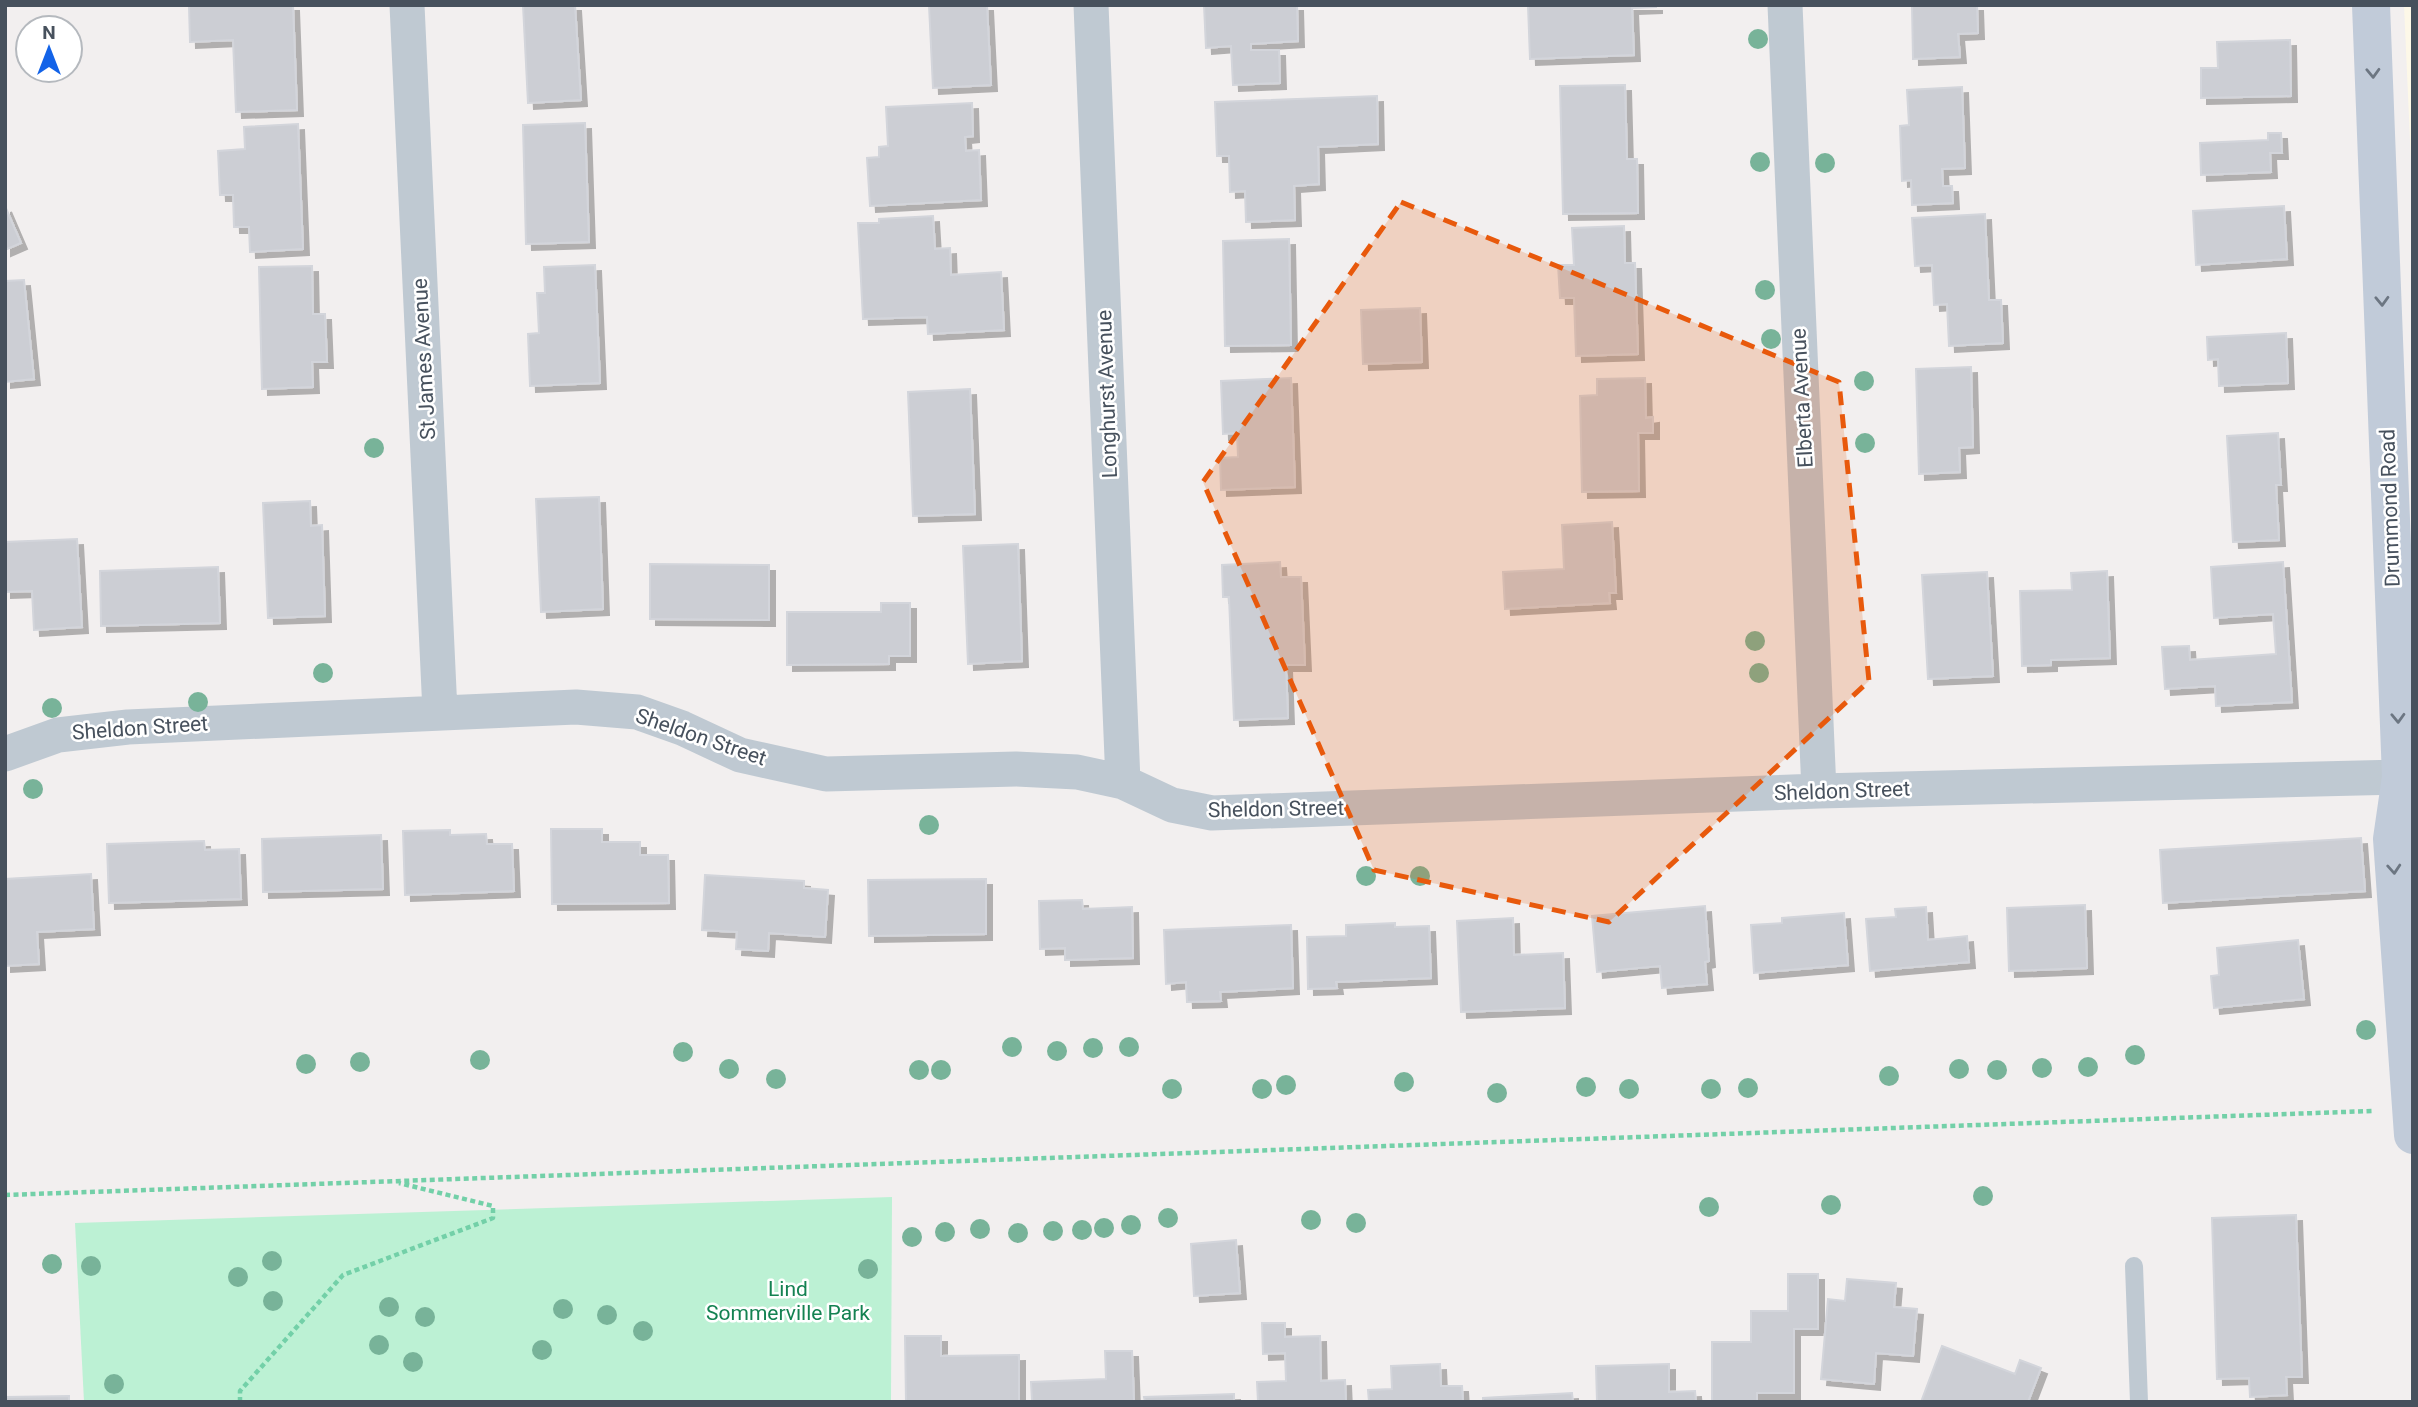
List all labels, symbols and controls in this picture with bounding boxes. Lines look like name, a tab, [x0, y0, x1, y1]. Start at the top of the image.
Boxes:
north arrow	[14, 14, 84, 84]
text: N	[42, 21, 56, 44]
one-way arrow	[2366, 68, 2381, 79]
street label: St James Avenue	[408, 278, 440, 440]
one-way arrow	[2375, 296, 2390, 307]
street label: Longhurst Avenue	[1092, 309, 1122, 479]
street label: Elberta Avenue	[1786, 328, 1818, 468]
street label: Drummond Road	[2375, 429, 2405, 587]
street label: Sheldon Street	[633, 703, 769, 771]
street label: Sheldon Street	[71, 711, 209, 745]
one-way arrow	[2391, 713, 2406, 724]
street label: Sheldon Street	[1773, 777, 1911, 805]
street label: Sheldon Street	[1208, 796, 1344, 822]
one-way arrow	[2386, 864, 2401, 875]
park label: Lind Sommerville Park	[706, 1277, 870, 1325]

